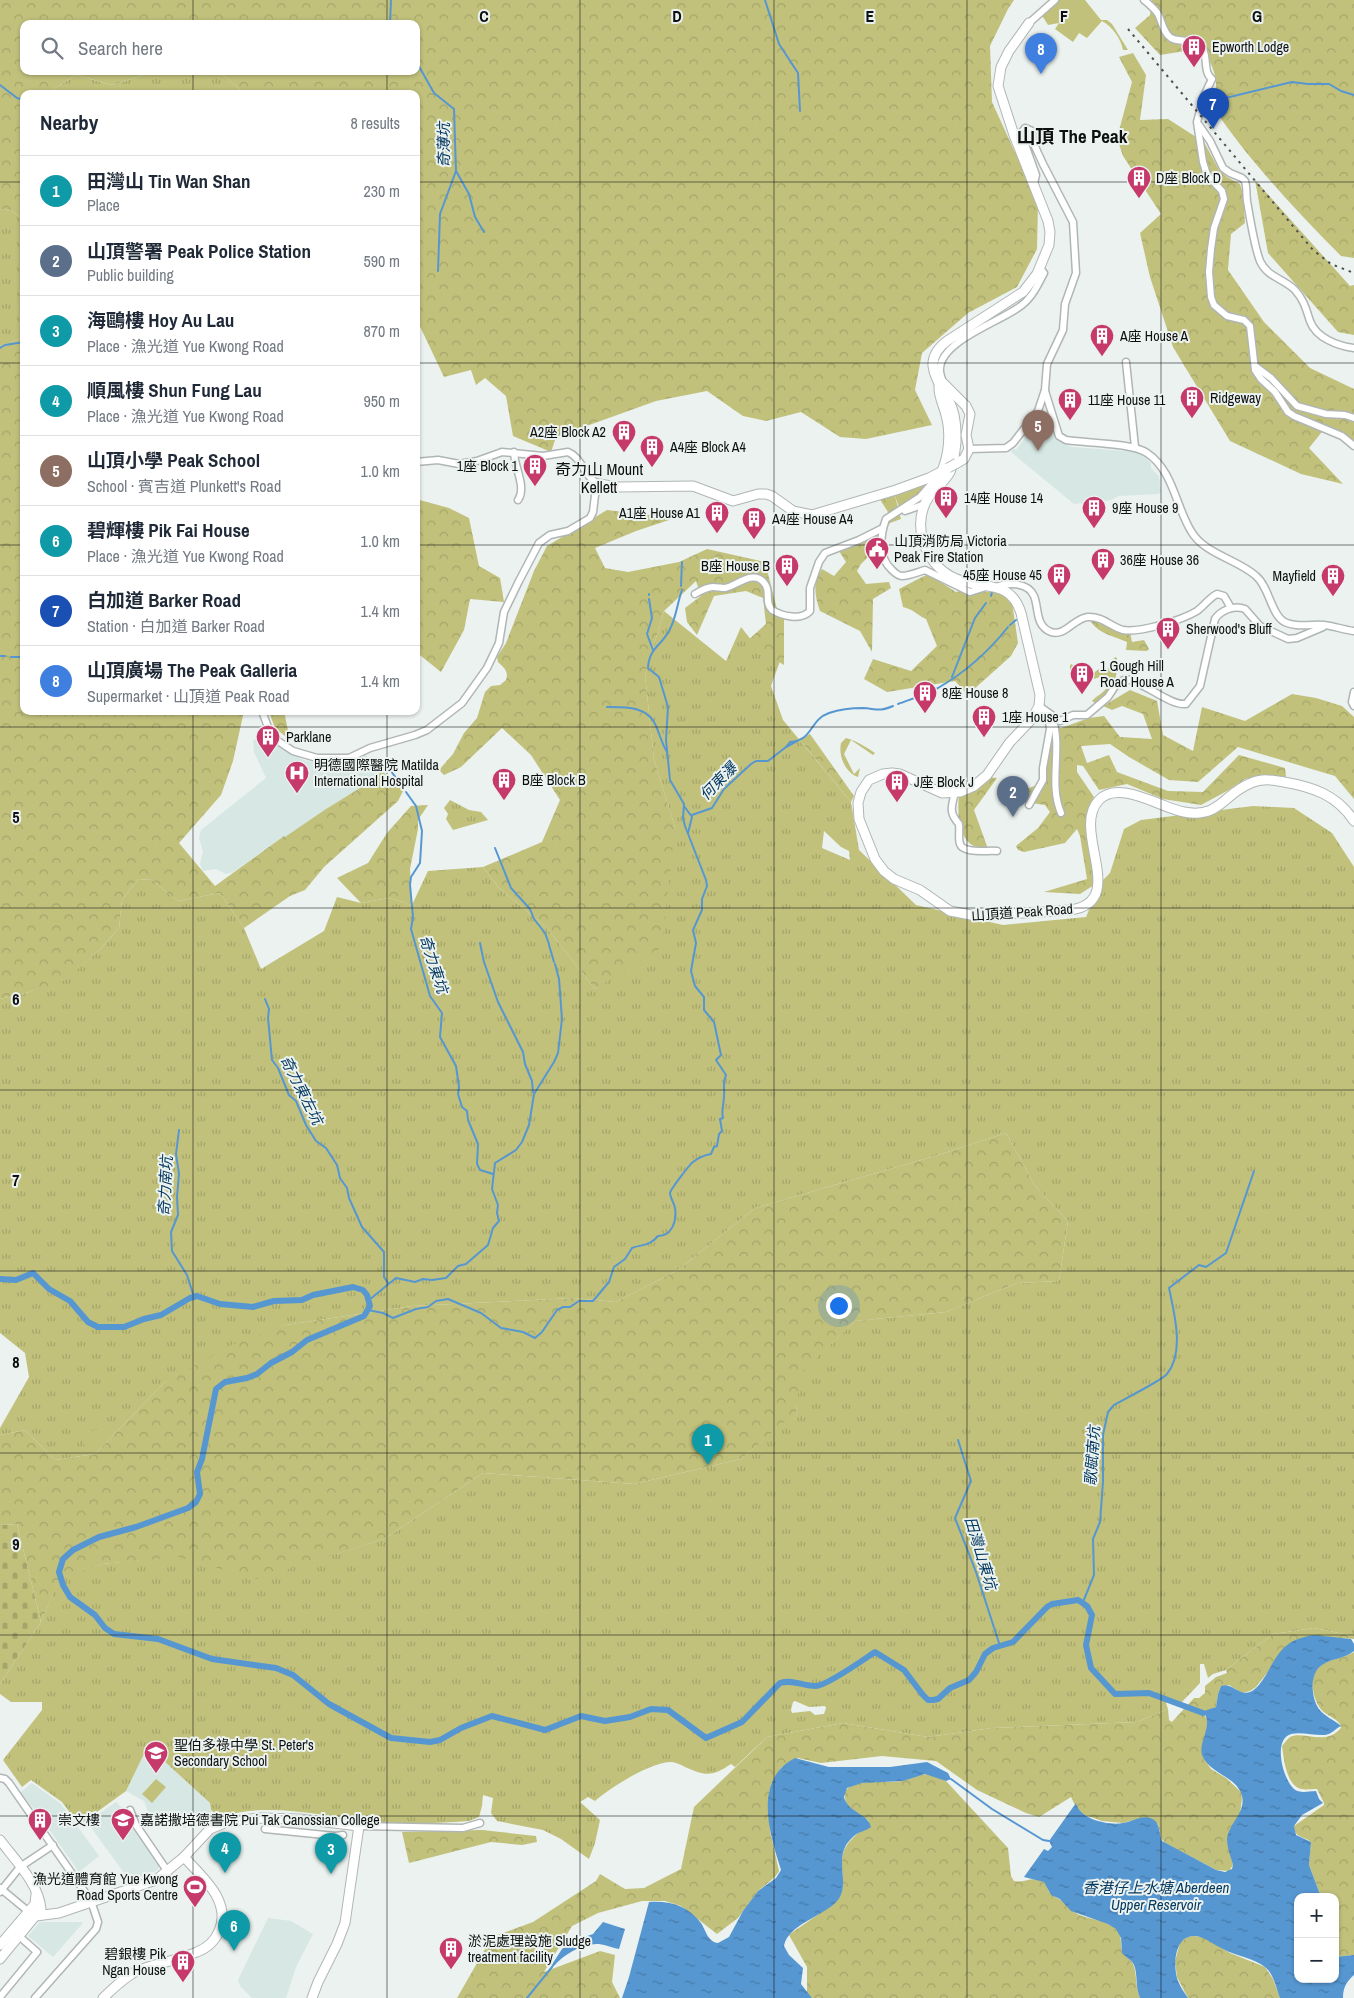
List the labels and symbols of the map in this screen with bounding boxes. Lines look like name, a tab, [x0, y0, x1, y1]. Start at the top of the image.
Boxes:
text: C	[479, 5, 489, 27]
text: D	[672, 5, 682, 27]
text: E	[866, 5, 875, 27]
text: F	[1060, 5, 1068, 27]
text: G	[1252, 5, 1262, 27]
pin: 8	[1025, 33, 1057, 74]
building icon: Epworth Lodge	[1181, 34, 1207, 68]
place label: Epworth Lodge	[1212, 38, 1289, 56]
pin: 7	[1197, 88, 1229, 129]
water label: 奇薄坑	[433, 121, 454, 168]
district label: 山頂 The Peak	[1017, 123, 1128, 149]
building icon: D座 Block D	[1126, 165, 1152, 199]
place label: D座 Block D	[1156, 169, 1221, 187]
building icon: A座 House A	[1089, 323, 1115, 357]
place label: A座 House A	[1119, 327, 1189, 345]
building icon: Ridgeway	[1179, 385, 1205, 419]
building icon: 11座 House 11	[1057, 387, 1083, 421]
place label: Ridgeway	[1210, 389, 1261, 407]
place label: 11座 House 11	[1088, 391, 1166, 409]
pin: 5	[1022, 410, 1054, 451]
building icon: A2座 Block A2	[611, 419, 637, 453]
place label: A2座 Block A2	[529, 423, 606, 441]
building icon: A4座 Block A4	[639, 434, 665, 468]
place label: A4座 Block A4	[669, 438, 747, 456]
building icon: 1座 Block 1	[522, 453, 548, 487]
place label: 1座 Block 1	[457, 457, 519, 475]
district label: 奇力山 Mount Kellett	[555, 458, 643, 498]
building icon: 14座 House 14	[933, 485, 959, 519]
place label: 14座 House 14	[964, 489, 1044, 507]
building icon: 9座 House 9	[1081, 495, 1107, 529]
place label: 9座 House 9	[1112, 499, 1178, 517]
building icon: A1座 House A1	[704, 500, 730, 534]
place label: A1座 House A1	[618, 504, 701, 522]
building icon: A4座 House A4	[741, 506, 767, 540]
place label: A4座 House A4	[771, 510, 854, 528]
place label: 山頂消防局 Victoria Peak Fire Station	[894, 532, 1007, 566]
public building icon: 山頂消防局 Victoria Peak Fire Station	[864, 536, 890, 570]
building icon: 36座 House 36	[1090, 547, 1116, 581]
place label: 36座 House 36	[1120, 551, 1199, 569]
building icon: B座 House B	[774, 553, 800, 587]
place label: B座 House B	[701, 557, 770, 575]
building icon: 45座 House 45	[1046, 562, 1072, 596]
building icon: Mayfield	[1320, 563, 1346, 597]
place label: 45座 House 45	[963, 566, 1042, 584]
place label: Mayfield	[1273, 567, 1316, 585]
building icon: Sherwood's Bluff	[1155, 616, 1181, 650]
place label: Sherwood's Bluff	[1186, 620, 1272, 638]
place label: 1 Gough Hill Road House A	[1100, 657, 1174, 691]
building icon: 1 Gough Hill Road House A	[1069, 661, 1095, 695]
building icon: 8座 House 8	[912, 680, 938, 714]
place label: 8座 House 8	[942, 684, 1008, 702]
building icon: 1座 House 1	[971, 704, 997, 738]
place label: 1座 House 1	[1002, 708, 1069, 726]
building icon: Parklane	[255, 724, 281, 758]
place label: Parklane	[286, 728, 331, 746]
place label: 明德國際醫院 Matilda International Hospital	[314, 756, 439, 790]
water label: 何東瀑	[695, 756, 743, 804]
hospital icon: 明德國際醫院 Matilda International Hospital	[284, 760, 310, 794]
building icon: B座 Block B	[491, 767, 517, 801]
building icon: J座 Block J	[884, 769, 910, 803]
place label: B座 Block B	[522, 771, 586, 789]
place label: J座 Block J	[914, 773, 974, 791]
pin: 2	[997, 776, 1029, 817]
text: 5	[12, 806, 20, 828]
street label: 山頂道 Peak Road	[970, 899, 1074, 925]
water label: 奇力東坑	[415, 932, 454, 998]
text: 6	[12, 988, 20, 1010]
water label: 奇力東左坑	[276, 1052, 329, 1130]
water label: 奇力南坑	[153, 1154, 177, 1217]
text: 7	[12, 1169, 20, 1191]
your location	[826, 1293, 852, 1319]
text: 8	[12, 1351, 20, 1373]
water label: 歌賦南坑	[1079, 1423, 1105, 1487]
pin: 1	[692, 1424, 724, 1465]
water label: 田灣山東坑	[960, 1514, 1003, 1594]
text: 9	[12, 1533, 20, 1555]
place label: 聖伯多祿中學 St. Peter's Secondary School	[174, 1736, 314, 1770]
school or university icon: 聖伯多祿中學 St. Peter's Secondary School	[143, 1740, 169, 1774]
building icon: 崇文樓	[27, 1807, 53, 1841]
school or university icon: 嘉諾撒培德書院 Pui Tak Canossian College	[110, 1807, 136, 1841]
place label: 崇文樓	[58, 1811, 100, 1829]
place label: 嘉諾撒培德書院 Pui Tak Canossian College	[140, 1811, 380, 1829]
pin: 4	[209, 1832, 241, 1873]
pin: 3	[315, 1833, 347, 1874]
place label: 漁光道體育館 Yue Kwong Road Sports Centre	[33, 1870, 179, 1904]
sports icon: 漁光道體育館 Yue Kwong Road Sports Centre	[182, 1874, 208, 1908]
water label: 香港仔上水塘 Aberdeen Upper Reservoir	[1083, 1877, 1230, 1915]
pin: 6	[218, 1910, 250, 1951]
place label: 淤泥處理設施 Sludge treatment facility	[468, 1932, 591, 1966]
building icon: 淤泥處理設施 Sludge treatment facility	[438, 1936, 464, 1970]
place label: 碧銀樓 Pik Ngan House	[102, 1945, 166, 1979]
building icon: 碧銀樓 Pik Ngan House	[170, 1949, 196, 1983]

